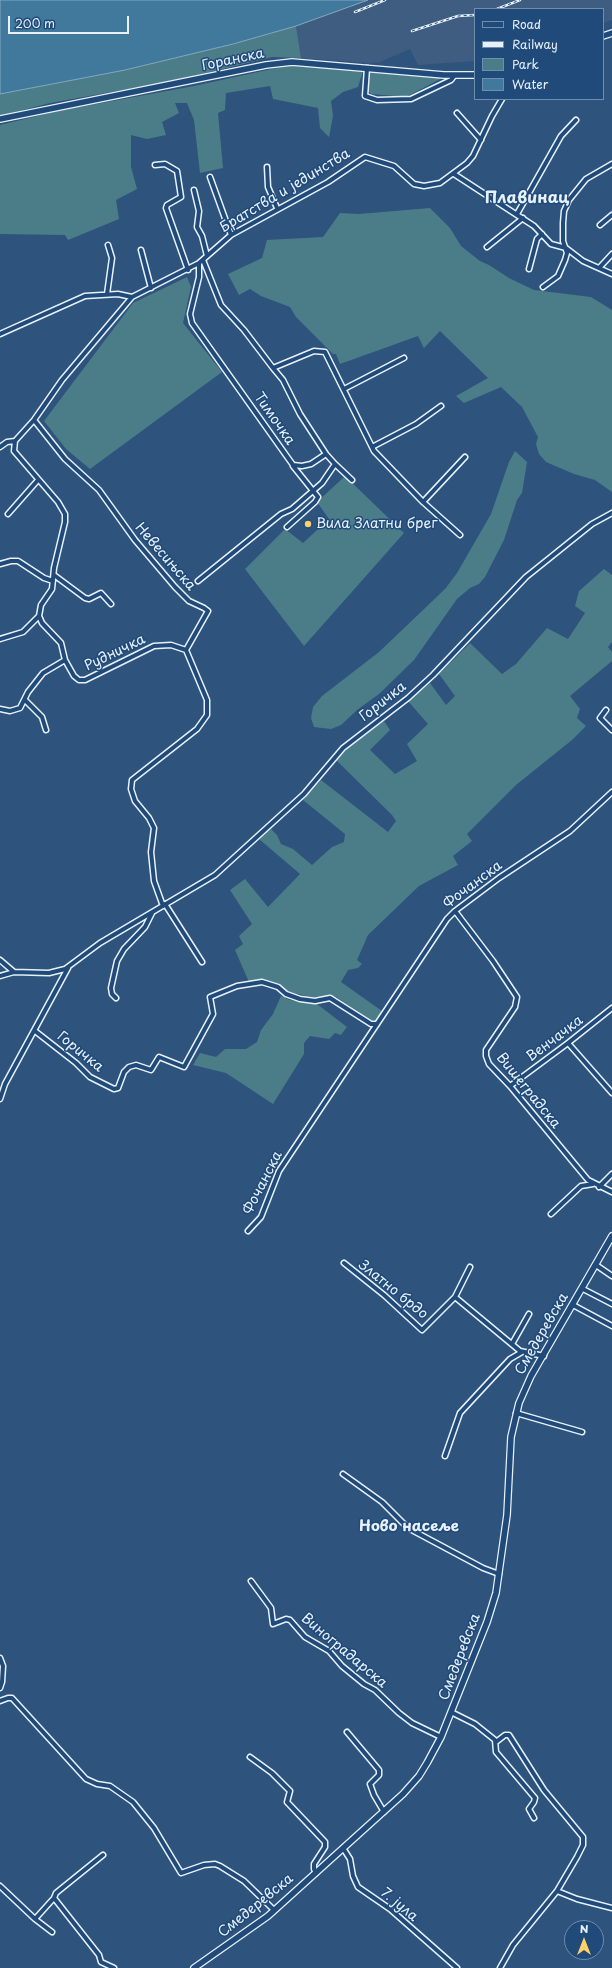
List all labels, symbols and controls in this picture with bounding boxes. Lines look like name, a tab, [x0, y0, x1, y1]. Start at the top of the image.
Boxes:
scale bar	[10, 8, 131, 34]
legend	[474, 8, 604, 100]
text: 200 m	[15, 14, 55, 32]
text: Road	[512, 15, 541, 33]
text: Railway	[512, 35, 558, 53]
street label: Горанска	[200, 45, 266, 75]
text: Park	[512, 55, 539, 73]
text: Water	[512, 75, 548, 93]
street label: Братства и јединства	[217, 145, 353, 237]
district label: Плавинац	[485, 189, 569, 209]
street label: Тимочка	[250, 390, 298, 448]
place label: Вила Златни брег	[316, 516, 437, 532]
marker: Вила Златни брег	[303, 519, 313, 529]
street label: Невесињска	[131, 520, 199, 594]
street label: Рудничка	[82, 631, 148, 675]
street label: Горичка	[356, 679, 410, 725]
street label: Фочанска	[440, 857, 506, 913]
street label: Венчачка	[523, 1012, 587, 1066]
street label: Горичка	[53, 1028, 107, 1076]
street label: Вишеградска	[492, 1050, 564, 1132]
street label: Фочанска	[240, 1148, 286, 1218]
street label: Златно брдо	[355, 1257, 431, 1323]
street label: Смедеревска	[512, 1290, 572, 1378]
district label: Ново насеље	[359, 1518, 459, 1536]
street label: Виноградарска	[298, 1610, 390, 1692]
street label: Смедеревска	[436, 1611, 484, 1703]
street label: Смедеревска	[215, 1871, 297, 1941]
street label: 7. јула	[377, 1885, 421, 1925]
north arrow	[564, 1920, 604, 1960]
text: N	[580, 1920, 588, 1937]

